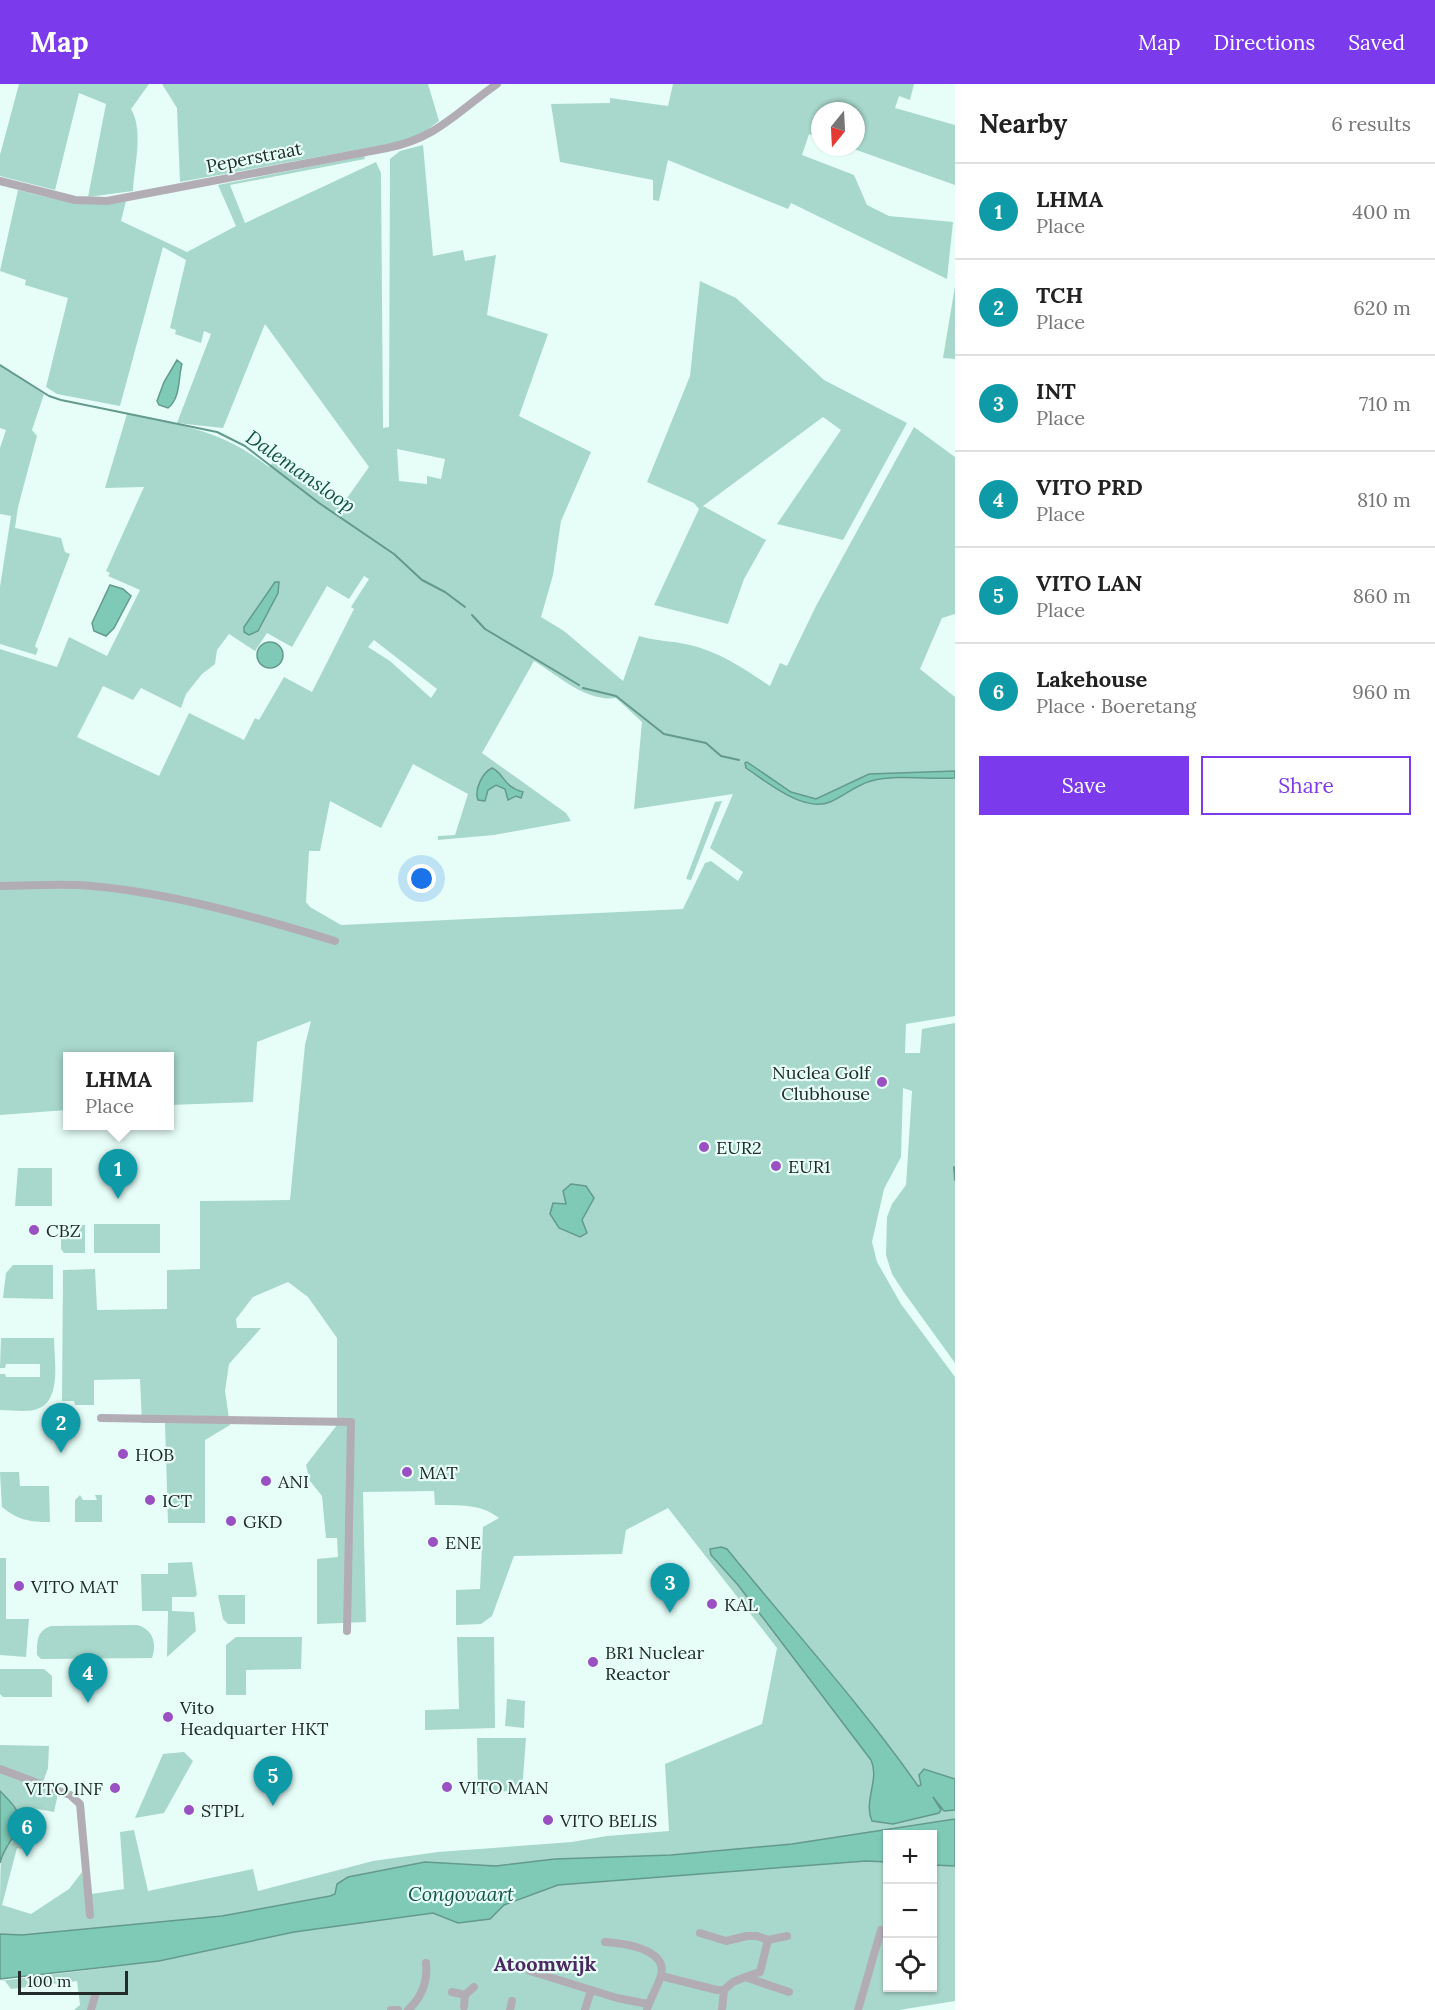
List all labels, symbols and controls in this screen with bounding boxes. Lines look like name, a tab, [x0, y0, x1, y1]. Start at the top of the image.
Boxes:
text: Map	[30, 24, 89, 60]
text: Map	[1138, 29, 1181, 56]
text: Directions	[1214, 29, 1315, 56]
text: Saved	[1348, 29, 1405, 56]
north arrow	[811, 102, 865, 156]
text: Nearby	[979, 107, 1067, 140]
text: 6 results	[1331, 111, 1411, 136]
street label: Peperstraat	[204, 136, 304, 178]
text: LHMA	[1036, 185, 1103, 213]
text: 1	[994, 199, 1003, 224]
text: 400 m	[1352, 199, 1411, 224]
text: Place	[1036, 213, 1085, 238]
text: TCH	[1036, 281, 1083, 309]
text: 2	[993, 295, 1004, 320]
text: 620 m	[1353, 295, 1411, 320]
text: Place	[1036, 309, 1085, 334]
text: INT	[1036, 377, 1076, 405]
text: 3	[993, 391, 1004, 416]
text: 710 m	[1359, 391, 1411, 416]
text: Place	[1036, 405, 1085, 430]
water label: Dalemansloop	[241, 424, 361, 518]
text: VITO PRD	[1036, 473, 1143, 501]
text: 4	[993, 487, 1004, 512]
text: 810 m	[1357, 487, 1411, 512]
text: Place	[1036, 501, 1085, 526]
text: VITO LAN	[1036, 569, 1142, 597]
text: 5	[993, 583, 1004, 608]
text: 860 m	[1353, 583, 1411, 608]
text: Place	[1036, 597, 1085, 622]
text: Lakehouse	[1036, 665, 1147, 693]
text: 6	[993, 679, 1004, 704]
text: 960 m	[1352, 679, 1411, 704]
text: Place · Boeretang	[1036, 693, 1196, 718]
button: Save	[979, 756, 1189, 815]
button: Share	[1201, 756, 1411, 815]
your location	[407, 864, 436, 893]
popup	[63, 1052, 174, 1130]
place label: Nuclea Golf Clubhouse	[772, 1061, 872, 1105]
text: LHMA	[85, 1065, 152, 1093]
marker: Nuclea Golf Clubhouse	[875, 1075, 889, 1089]
text: Place	[85, 1093, 134, 1118]
place label: EUR2	[716, 1136, 762, 1159]
marker: EUR2	[697, 1140, 711, 1154]
pin: 1	[98, 1150, 138, 1199]
place label: EUR1	[788, 1155, 831, 1178]
marker: EUR1	[769, 1159, 783, 1173]
place label: CBZ	[46, 1219, 81, 1242]
marker: CBZ	[27, 1223, 41, 1237]
pin: 2	[42, 1404, 80, 1453]
place label: HOB	[135, 1443, 174, 1466]
marker: HOB	[116, 1447, 130, 1461]
place label: MAT	[419, 1461, 458, 1484]
marker: MAT	[400, 1465, 414, 1479]
place label: ANI	[277, 1470, 309, 1493]
marker: ANI	[259, 1474, 273, 1488]
place label: ICT	[162, 1489, 192, 1512]
marker: ICT	[143, 1493, 157, 1507]
place label: GKD	[243, 1510, 282, 1533]
marker: GKD	[224, 1514, 238, 1528]
place label: ENE	[445, 1531, 481, 1554]
marker: ENE	[426, 1535, 440, 1549]
pin: 3	[650, 1564, 690, 1613]
place label: VITO MAT	[30, 1575, 119, 1598]
marker: VITO MAT	[12, 1579, 26, 1593]
place label: KAL	[724, 1593, 759, 1616]
marker: KAL	[705, 1597, 719, 1611]
place label: BR1 Nuclear Reactor	[605, 1641, 705, 1685]
pin: 4	[68, 1654, 107, 1703]
marker: BR1 Nuclear Reactor	[586, 1655, 600, 1669]
place label: Vito Headquarter HKT	[179, 1696, 329, 1740]
marker: Vito Headquarter HKT	[161, 1710, 175, 1724]
pin: 5	[254, 1756, 292, 1806]
place label: VITO MAN	[458, 1776, 549, 1799]
place label: VITO INF	[24, 1777, 103, 1800]
marker: VITO MAN	[440, 1780, 454, 1794]
marker: VITO INF	[108, 1781, 122, 1795]
place label: STPL	[201, 1799, 245, 1822]
marker: STPL	[182, 1803, 196, 1817]
pin: 6	[8, 1808, 46, 1857]
place label: VITO BELIS	[559, 1809, 657, 1832]
marker: VITO BELIS	[541, 1813, 555, 1827]
map controls	[883, 1830, 937, 1992]
button: +	[883, 1830, 937, 1884]
water label: Congovaart	[408, 1881, 515, 1906]
button: −	[883, 1884, 937, 1938]
button: locate	[883, 1938, 937, 1992]
district label: Atoomwijk	[494, 1951, 596, 1976]
scale bar	[18, 1968, 128, 1996]
text: 100 m	[27, 1971, 71, 1991]

